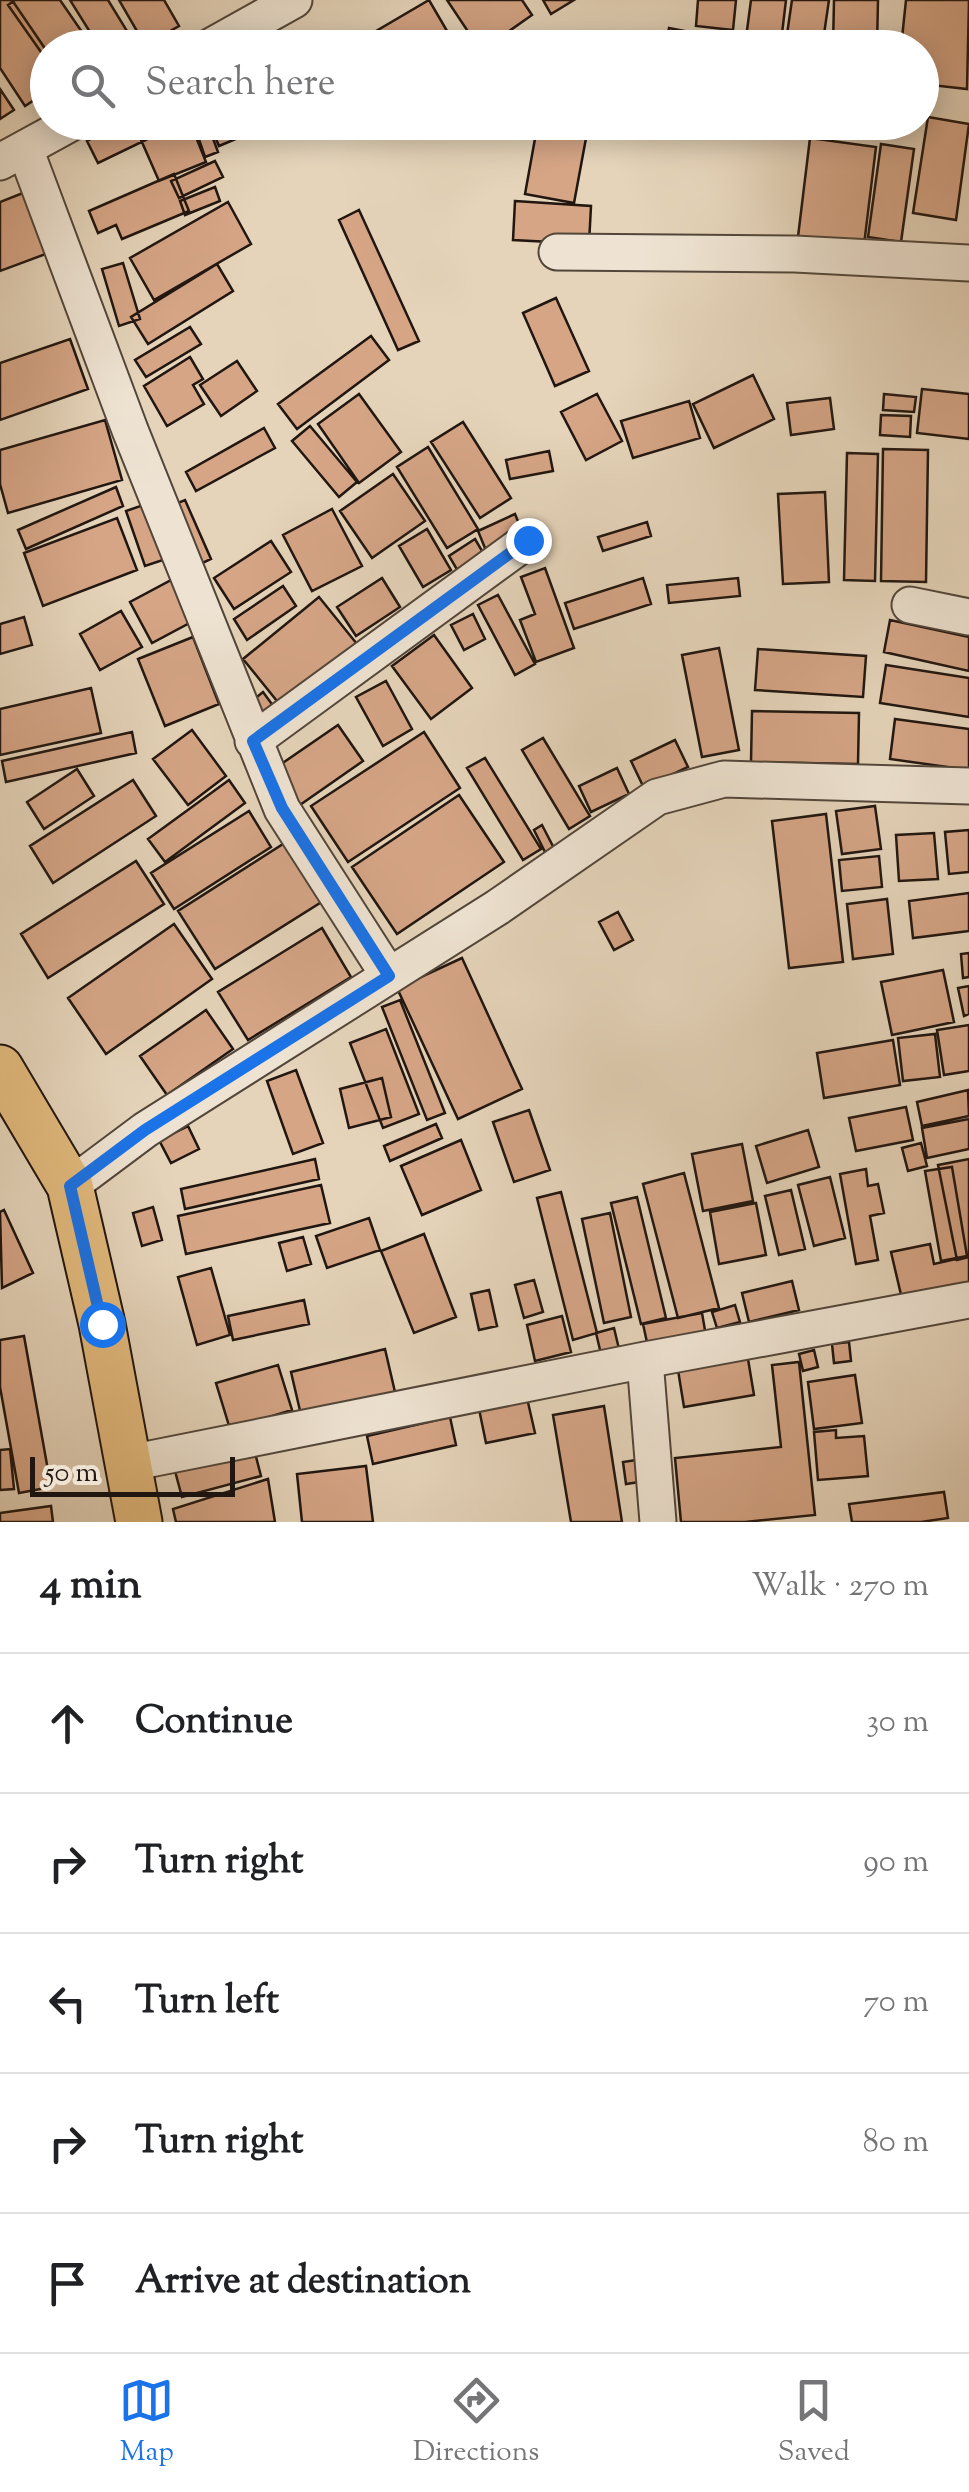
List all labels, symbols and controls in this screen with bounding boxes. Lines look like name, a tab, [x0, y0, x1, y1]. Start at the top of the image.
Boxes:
search box	[30, 30, 939, 140]
icon: search	[65, 58, 120, 113]
text: Search here	[145, 58, 336, 112]
route end	[506, 518, 552, 564]
route start	[80, 1302, 126, 1348]
scale bar	[30, 1452, 235, 1496]
text: 50 m	[45, 1454, 99, 1494]
text: 4 min	[40, 1557, 142, 1617]
text: Walk · 270 m	[752, 1564, 929, 1610]
icon: ahead	[40, 1696, 95, 1751]
text: Continue	[135, 1696, 293, 1750]
text: 30 m	[866, 1700, 929, 1746]
icon: right	[40, 1836, 95, 1891]
text: Turn right	[135, 1836, 303, 1890]
text: 90 m	[863, 1840, 929, 1886]
icon: left	[40, 1976, 95, 2031]
text: Turn left	[135, 1976, 279, 2030]
text: 70 m	[863, 1980, 929, 2026]
icon: right	[40, 2116, 95, 2171]
text: Turn right	[135, 2116, 303, 2170]
text: 80 m	[863, 2120, 929, 2166]
icon: arrive	[40, 2256, 95, 2311]
text: Arrive at destination	[135, 2256, 471, 2310]
tab: Map	[119, 2373, 174, 2473]
tab: Directions	[413, 2373, 539, 2473]
tab: Saved	[778, 2373, 850, 2473]

